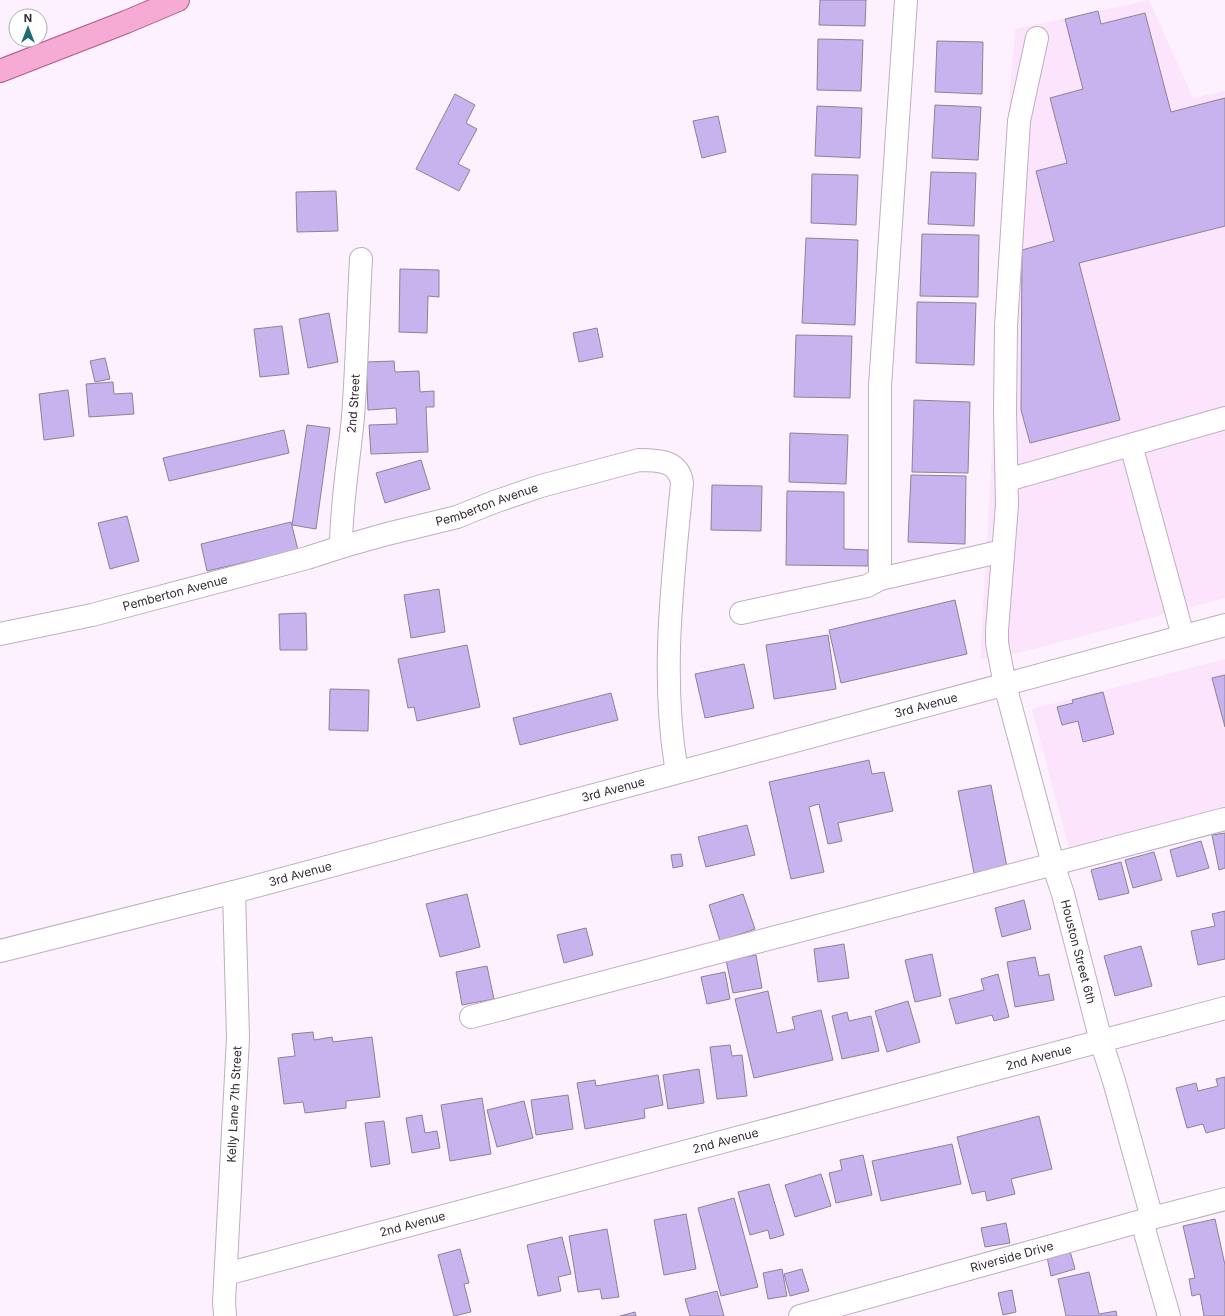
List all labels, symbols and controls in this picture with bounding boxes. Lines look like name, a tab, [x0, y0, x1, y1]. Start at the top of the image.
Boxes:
north arrow	[8, 8, 48, 48]
text: N	[24, 11, 32, 25]
street label: 2nd Street	[343, 374, 363, 434]
street label: Pemberton Avenue	[434, 480, 540, 529]
street label: Pemberton Avenue	[121, 571, 229, 614]
street label: 3rd Avenue	[893, 689, 959, 721]
street label: 3rd Avenue	[580, 774, 646, 805]
street label: 3rd Avenue	[267, 858, 333, 889]
street label: Houston Street 6th	[1058, 898, 1099, 1005]
street label: 2nd Avenue	[1004, 1041, 1073, 1073]
street label: Kelly Lane 7th Street	[223, 1046, 245, 1163]
street label: 2nd Avenue	[691, 1125, 760, 1156]
street label: 2nd Avenue	[378, 1208, 447, 1240]
street label: Riverside Drive	[969, 1238, 1055, 1275]

